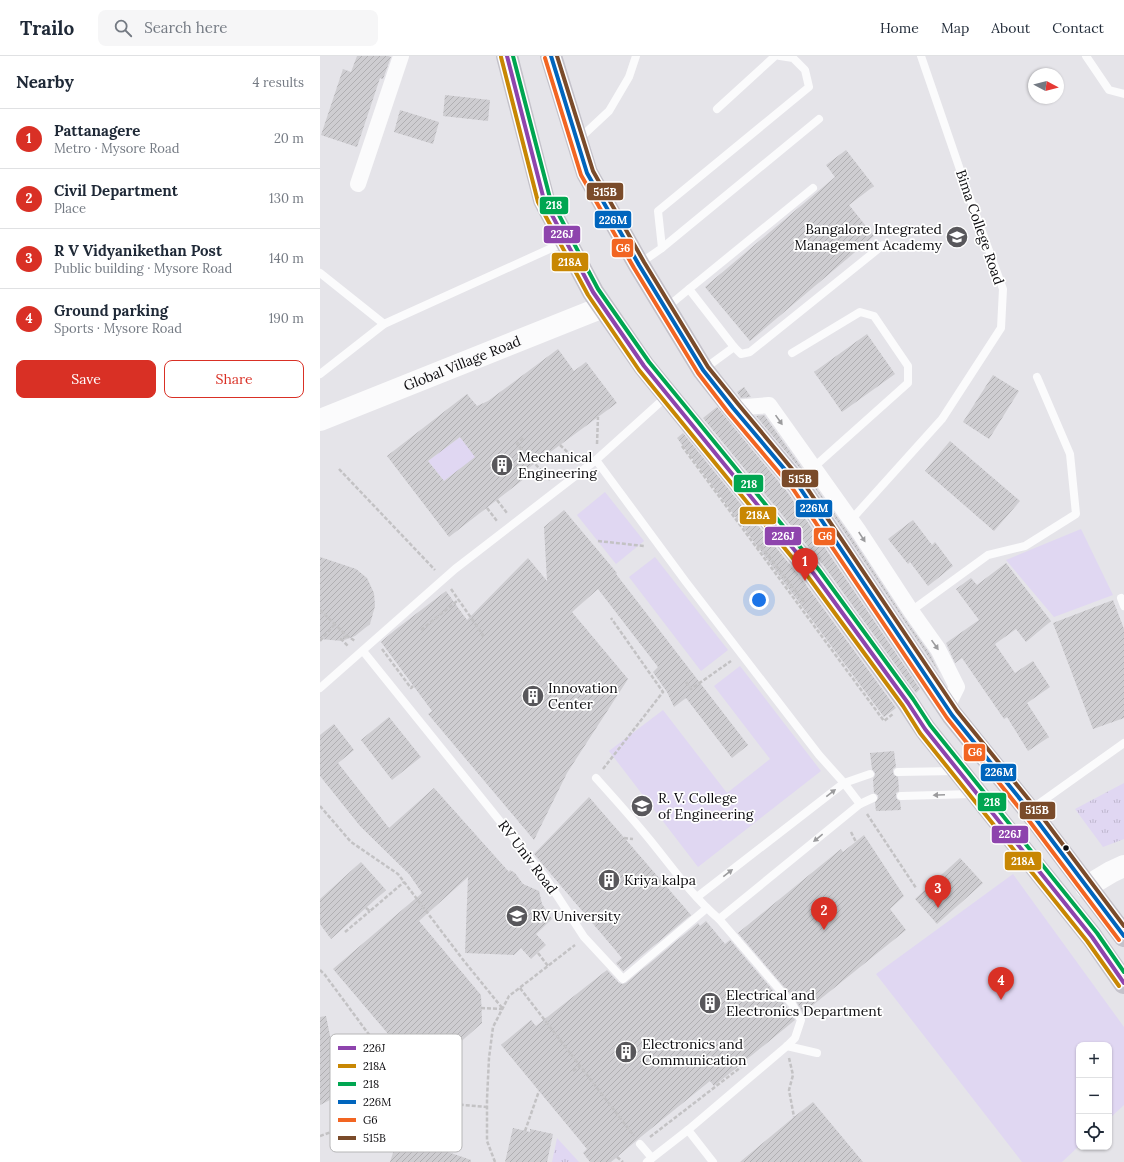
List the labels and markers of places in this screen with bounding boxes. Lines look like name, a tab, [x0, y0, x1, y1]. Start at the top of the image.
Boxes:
place label: Bangalore Integrated Management Academy	[794, 220, 943, 254]
school or university icon: Bangalore Integrated Management Academy	[944, 224, 970, 250]
place label: Mechanical Engineering	[518, 448, 597, 482]
building icon: Mechanical Engineering	[489, 452, 515, 478]
pin: 1	[792, 548, 818, 581]
place label: Innovation Center	[548, 679, 618, 713]
building icon: Innovation Center	[520, 683, 546, 709]
place label: R. V. College of Engineering	[658, 789, 754, 823]
school or university icon: R. V. College of Engineering	[629, 793, 655, 819]
unlabelled marker	[1061, 843, 1071, 853]
building icon: Kriya kalpa	[596, 867, 622, 893]
place label: Kriya kalpa	[624, 871, 696, 889]
pin: 3	[925, 875, 951, 908]
pin: 2	[811, 897, 837, 930]
school or university icon: RV University	[504, 903, 530, 929]
place label: RV University	[532, 907, 621, 925]
pin: 4	[988, 967, 1014, 1000]
place label: Electrical and Electronics Department	[726, 986, 883, 1020]
building icon: Electrical and Electronics Department	[697, 990, 723, 1016]
place label: Electronics and Communication	[642, 1035, 747, 1069]
building icon: Electronics and Communication	[613, 1039, 639, 1065]

